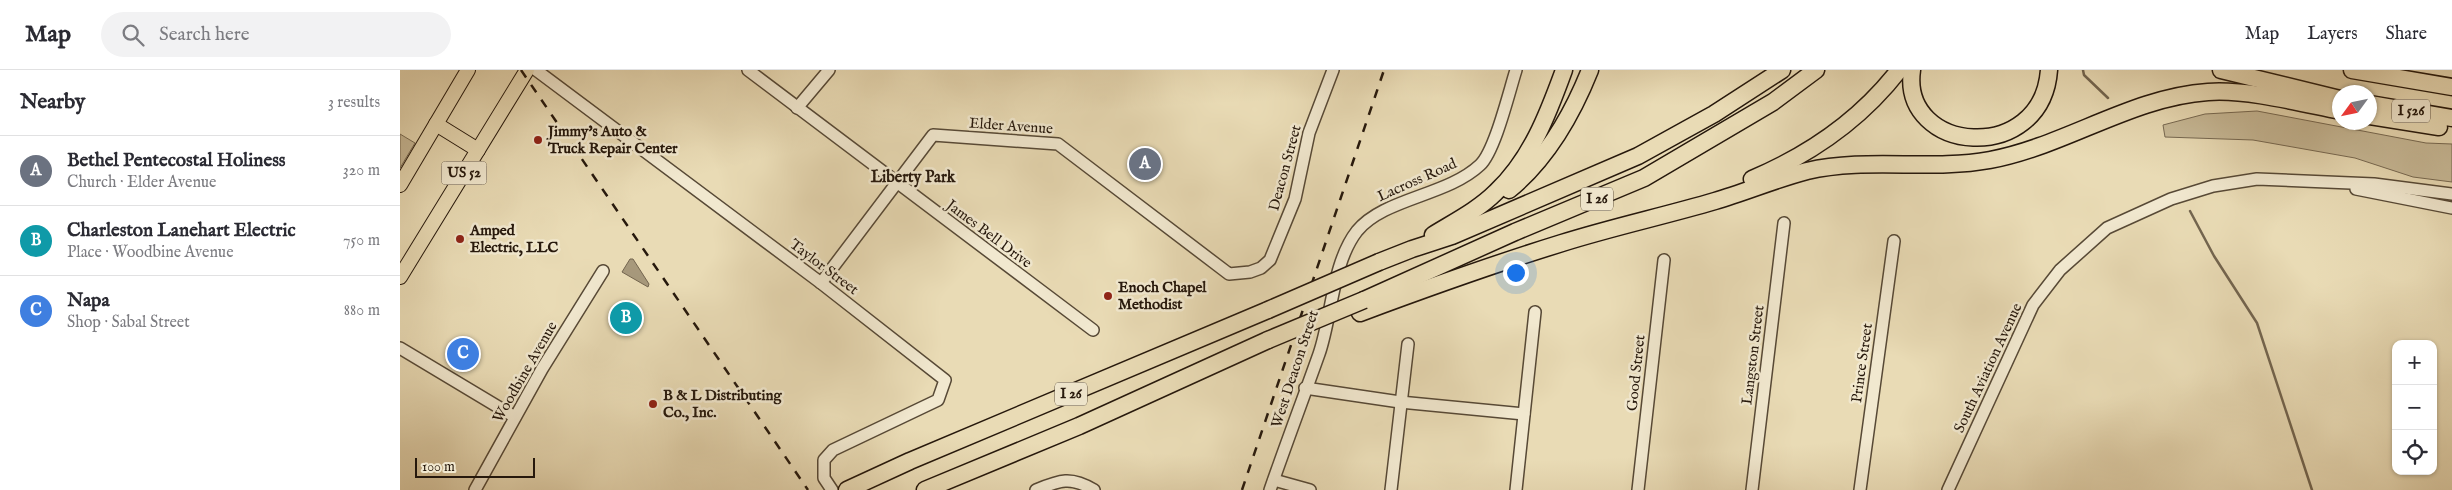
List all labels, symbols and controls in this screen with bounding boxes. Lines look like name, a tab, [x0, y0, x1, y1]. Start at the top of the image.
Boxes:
search box	[101, 12, 451, 57]
text: Map	[25, 19, 71, 50]
icon: search	[119, 21, 147, 49]
text: Search here	[159, 23, 250, 47]
text: Map	[2245, 23, 2279, 46]
text: Layers	[2307, 23, 2358, 46]
text: Share	[2386, 23, 2427, 46]
north arrow	[2332, 85, 2377, 130]
text: Nearby	[20, 89, 85, 116]
text: 3 results	[328, 93, 380, 113]
road number: I 526	[2392, 99, 2430, 122]
street label: Elder Avenue	[968, 114, 1054, 138]
place label: Jimmy's Auto & Truck Repair Center	[546, 122, 678, 158]
street label: Deacon Street	[1264, 123, 1306, 213]
marker: Jimmy's Auto & Truck Repair Center	[532, 134, 544, 146]
pin: A	[1129, 145, 1161, 183]
text: Bethel Pentecostal Holiness	[67, 149, 286, 173]
street label: Lacross Road	[1374, 154, 1461, 206]
text: A	[31, 161, 41, 181]
text: 320 m	[343, 161, 380, 181]
road number: US 52	[442, 162, 486, 185]
district label: Liberty Park	[871, 168, 956, 188]
text: Church · Elder Avenue	[67, 173, 216, 193]
road number: I 26	[1581, 188, 1613, 210]
street label: James Bell Drive	[941, 194, 1036, 272]
text: Charleston Lanehart Electric	[67, 219, 296, 243]
place label: Amped Electric, LLC	[469, 221, 558, 257]
text: B	[31, 231, 41, 251]
text: 750 m	[343, 231, 380, 251]
marker: Amped Electric, LLC	[454, 233, 466, 245]
street label: Taylor Street	[786, 235, 862, 299]
text: Place · Woodbine Avenue	[67, 243, 233, 263]
your location	[1503, 260, 1529, 286]
place label: Enoch Chapel Methodist	[1118, 278, 1207, 314]
text: Napa	[67, 289, 110, 313]
marker: Enoch Chapel Methodist	[1102, 290, 1114, 302]
pin: B	[610, 299, 642, 337]
street label: South Aviation Avenue	[1950, 300, 2026, 436]
text: C	[30, 301, 42, 321]
text: 880 m	[344, 301, 380, 321]
street label: Langston Street	[1737, 304, 1769, 406]
street label: West Deacon Street	[1267, 308, 1323, 430]
text: Shop · Sabal Street	[67, 313, 190, 333]
street label: Woodbine Avenue	[488, 318, 562, 426]
street label: Prince Street	[1847, 322, 1877, 404]
street label: Good Street	[1623, 334, 1649, 412]
pin: C	[447, 335, 479, 373]
map controls	[2392, 340, 2437, 475]
button: +	[2392, 340, 2437, 385]
road number: I 26	[1055, 382, 1087, 406]
button: −	[2392, 385, 2437, 430]
place label: B & L Distributing Co., Inc.	[663, 386, 783, 422]
marker: B & L Distributing Co., Inc.	[647, 398, 659, 410]
button: locate	[2392, 430, 2437, 475]
scale bar	[415, 455, 535, 478]
text: 100 m	[422, 458, 455, 476]

